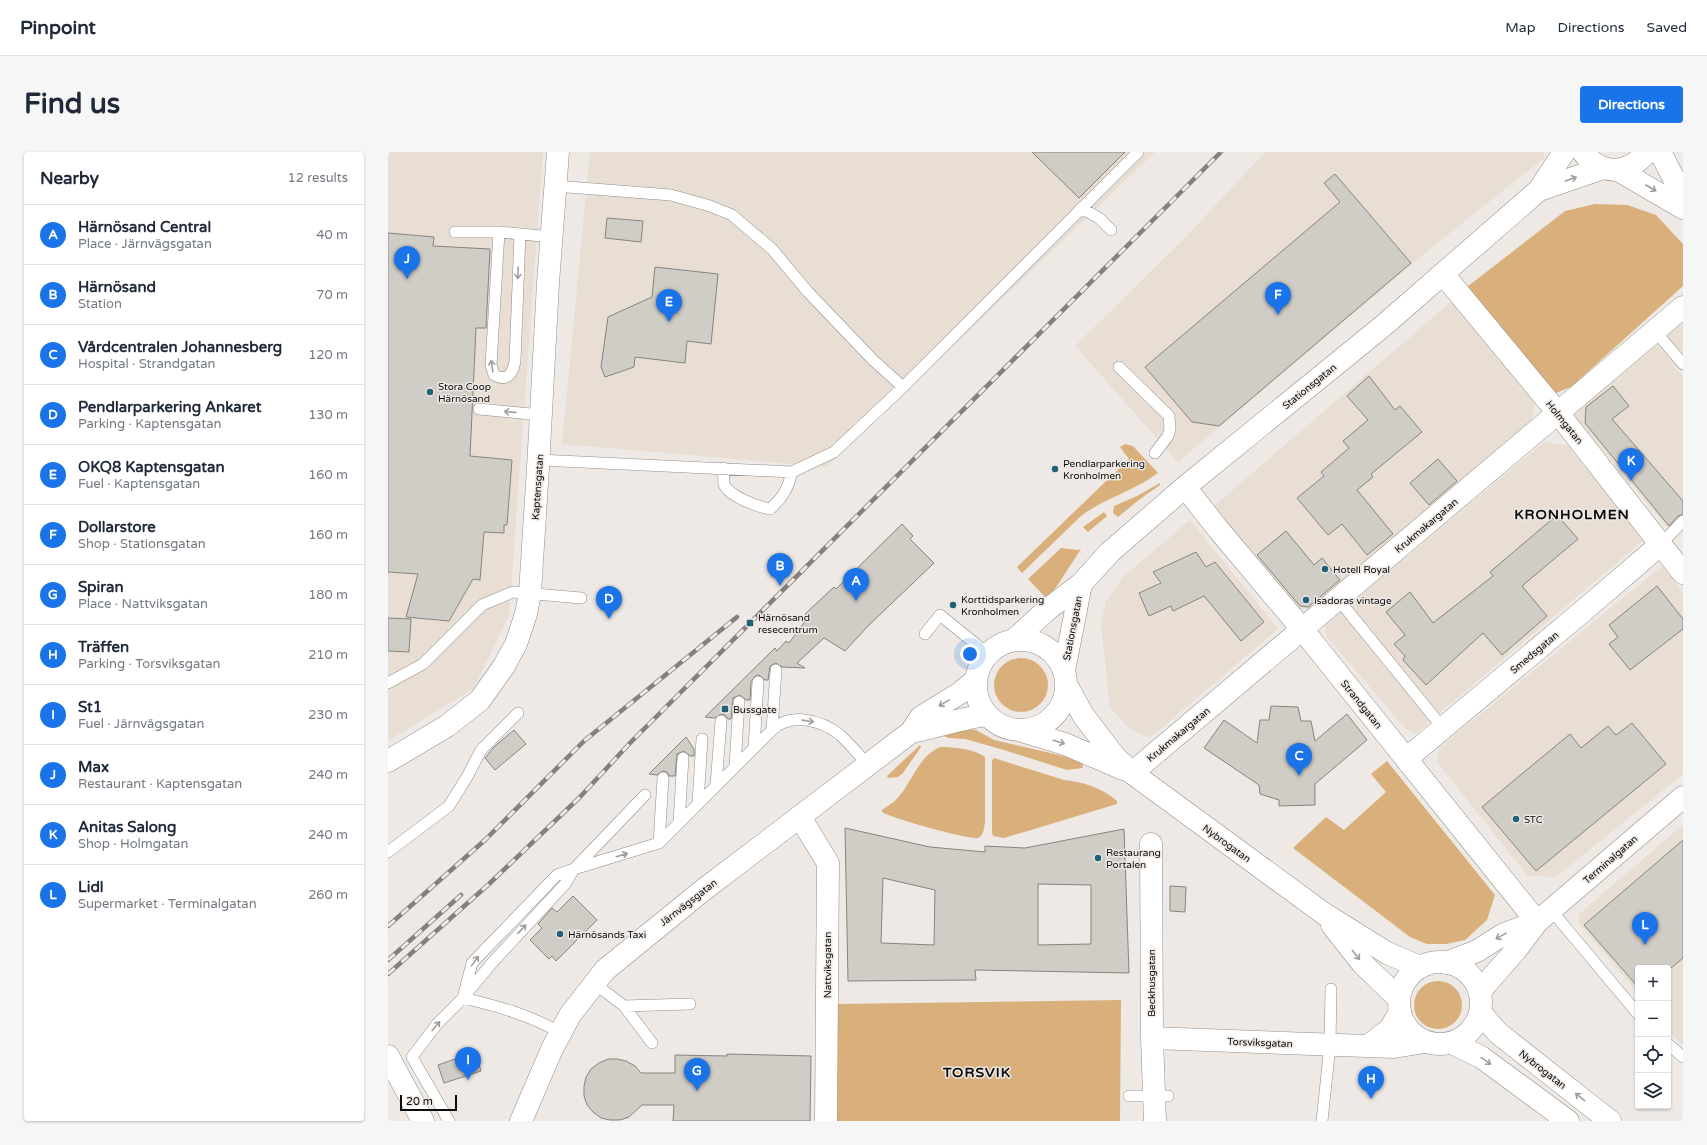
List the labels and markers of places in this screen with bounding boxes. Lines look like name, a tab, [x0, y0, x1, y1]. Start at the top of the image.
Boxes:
pin: J	[394, 246, 420, 279]
pin: F	[1265, 282, 1291, 315]
pin: E	[656, 289, 682, 322]
place label: Stora Coop Härnösand	[438, 381, 491, 405]
marker: Stora Coop Härnösand	[425, 387, 435, 397]
pin: K	[1618, 448, 1644, 481]
place label: Pendlarparkering Kronholmen	[1063, 458, 1145, 482]
marker: Pendlarparkering Kronholmen	[1050, 464, 1060, 474]
pin: B	[767, 553, 793, 586]
marker: Hotell Royal	[1320, 564, 1330, 574]
place label: Hotell Royal	[1333, 564, 1390, 576]
pin: A	[843, 568, 869, 601]
pin: D	[596, 586, 622, 619]
place label: Korttidsparkering Kronholmen	[961, 594, 1044, 618]
marker: Isadoras vintage	[1301, 595, 1311, 605]
place label: Isadoras vintage	[1314, 595, 1392, 607]
marker: Korttidsparkering Kronholmen	[948, 600, 958, 610]
place label: Härnösand resecentrum	[758, 612, 818, 636]
marker: Härnösand resecentrum	[745, 618, 755, 628]
marker: Bussgate	[720, 704, 730, 714]
place label: Bussgate	[733, 704, 777, 716]
pin: C	[1286, 743, 1312, 776]
marker: STC	[1511, 814, 1521, 824]
place label: STC	[1524, 814, 1543, 826]
place label: Restaurang Portalen	[1106, 847, 1161, 871]
marker: Restaurang Portalen	[1093, 853, 1103, 863]
pin: L	[1632, 912, 1658, 945]
marker: Härnösands Taxi	[555, 929, 565, 939]
place label: Härnösands Taxi	[568, 929, 646, 941]
pin: I	[455, 1047, 481, 1080]
pin: G	[684, 1058, 710, 1091]
pin: H	[1358, 1066, 1384, 1099]

